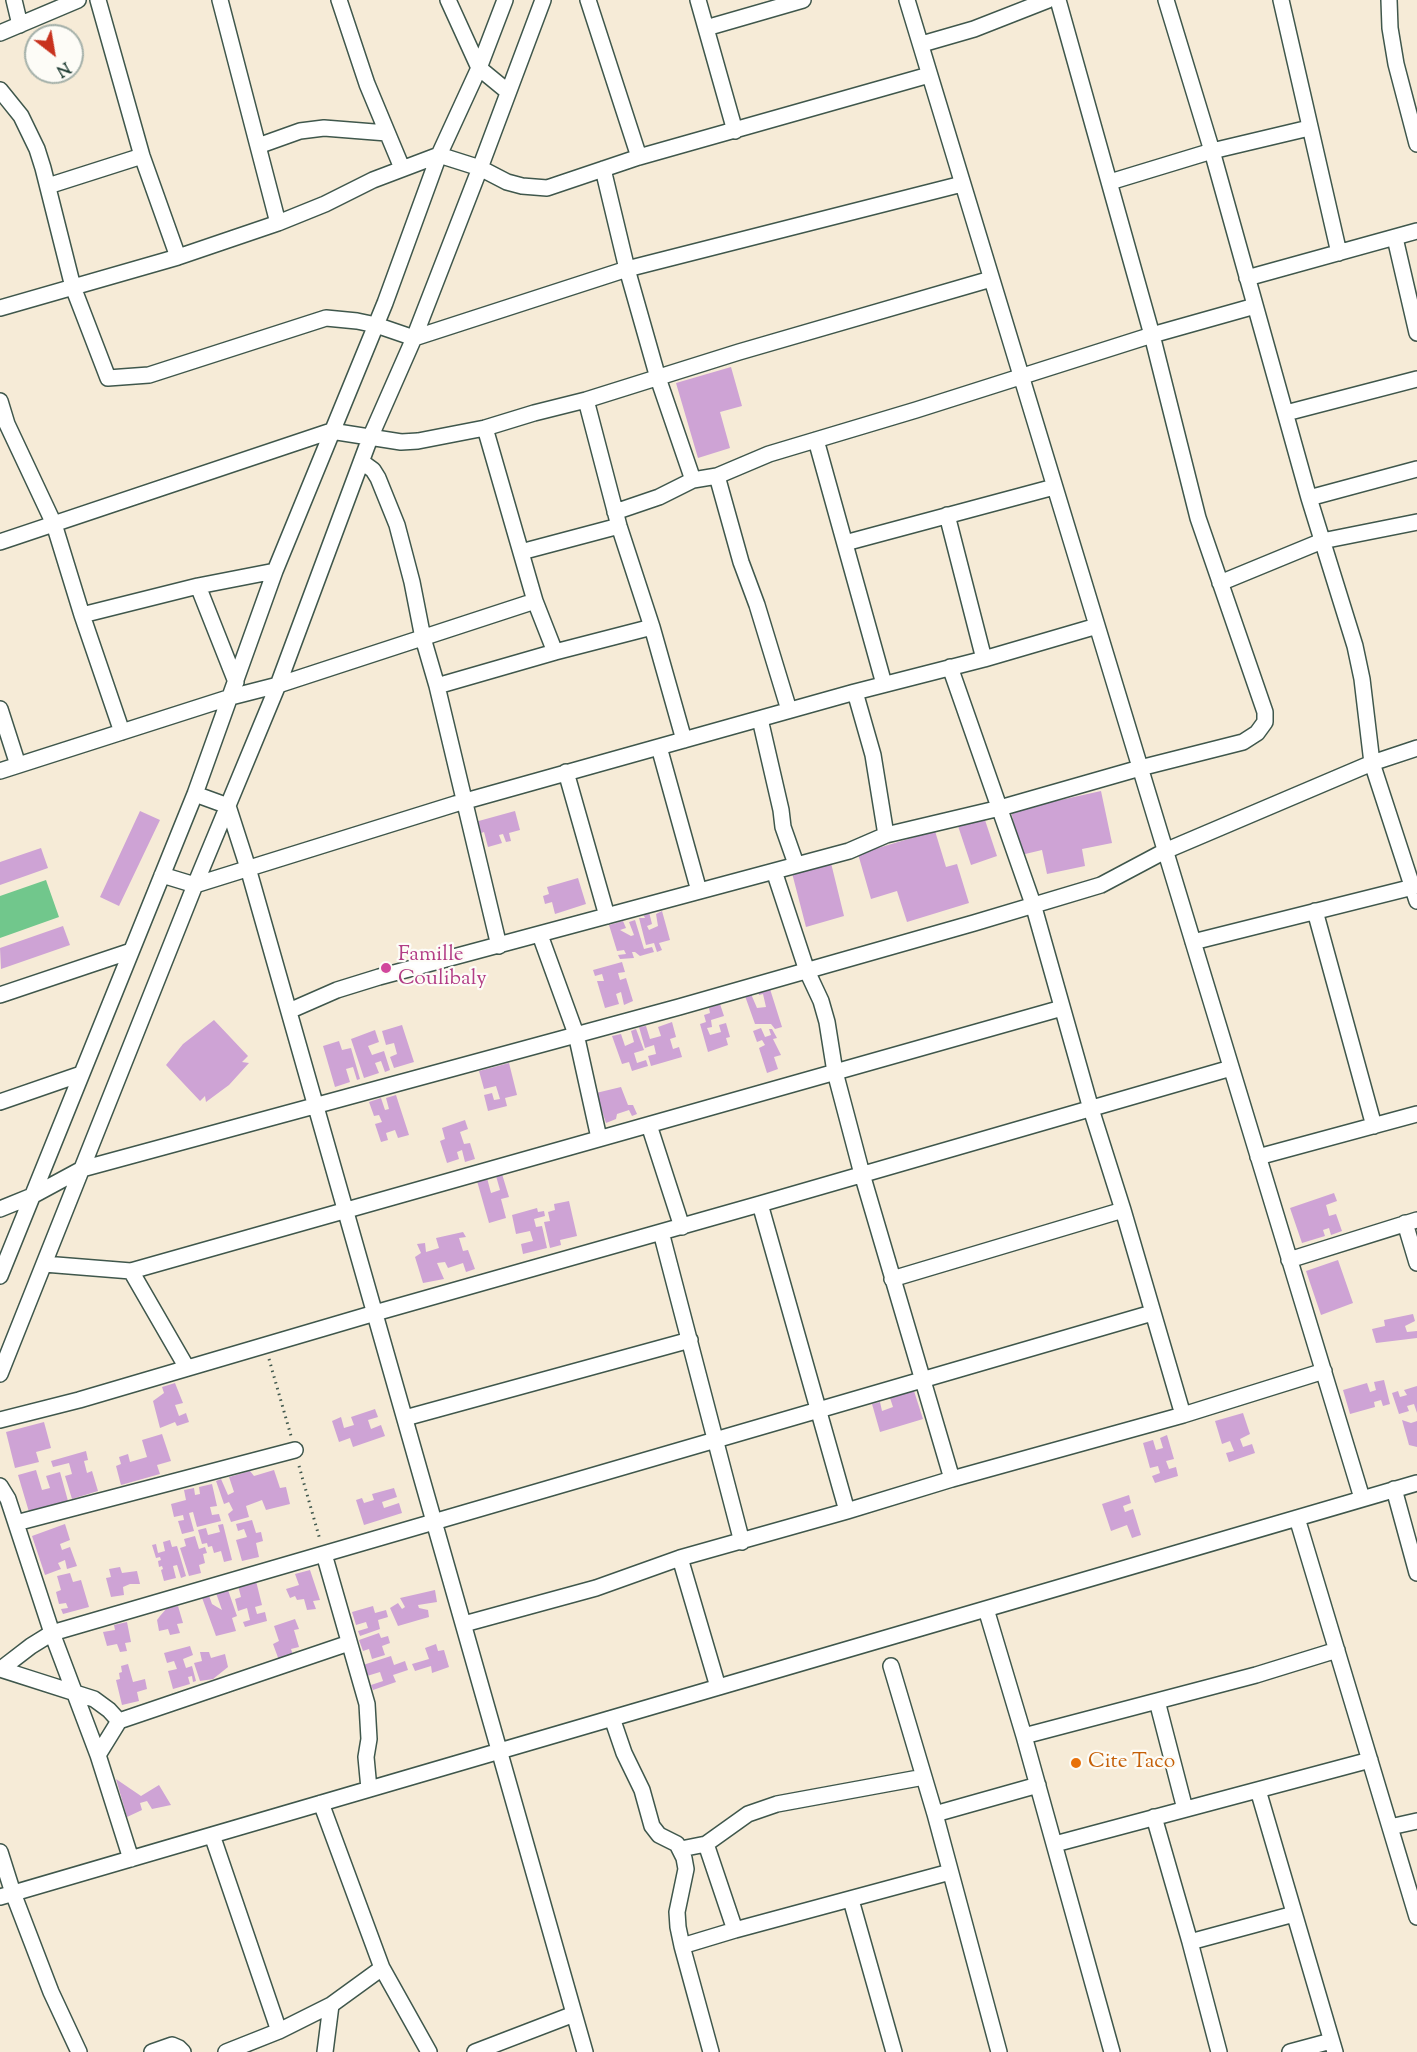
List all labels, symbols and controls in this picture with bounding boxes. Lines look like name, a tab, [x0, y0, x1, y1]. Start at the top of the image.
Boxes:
north arrow	[24, 24, 84, 84]
text: N	[51, 55, 74, 81]
place label: Famille Coulibaly	[398, 943, 487, 993]
marker: Famille Coulibaly	[379, 961, 393, 975]
place label: Cite Taco	[1088, 1750, 1175, 1776]
marker: Cite Taco	[1069, 1756, 1083, 1770]

